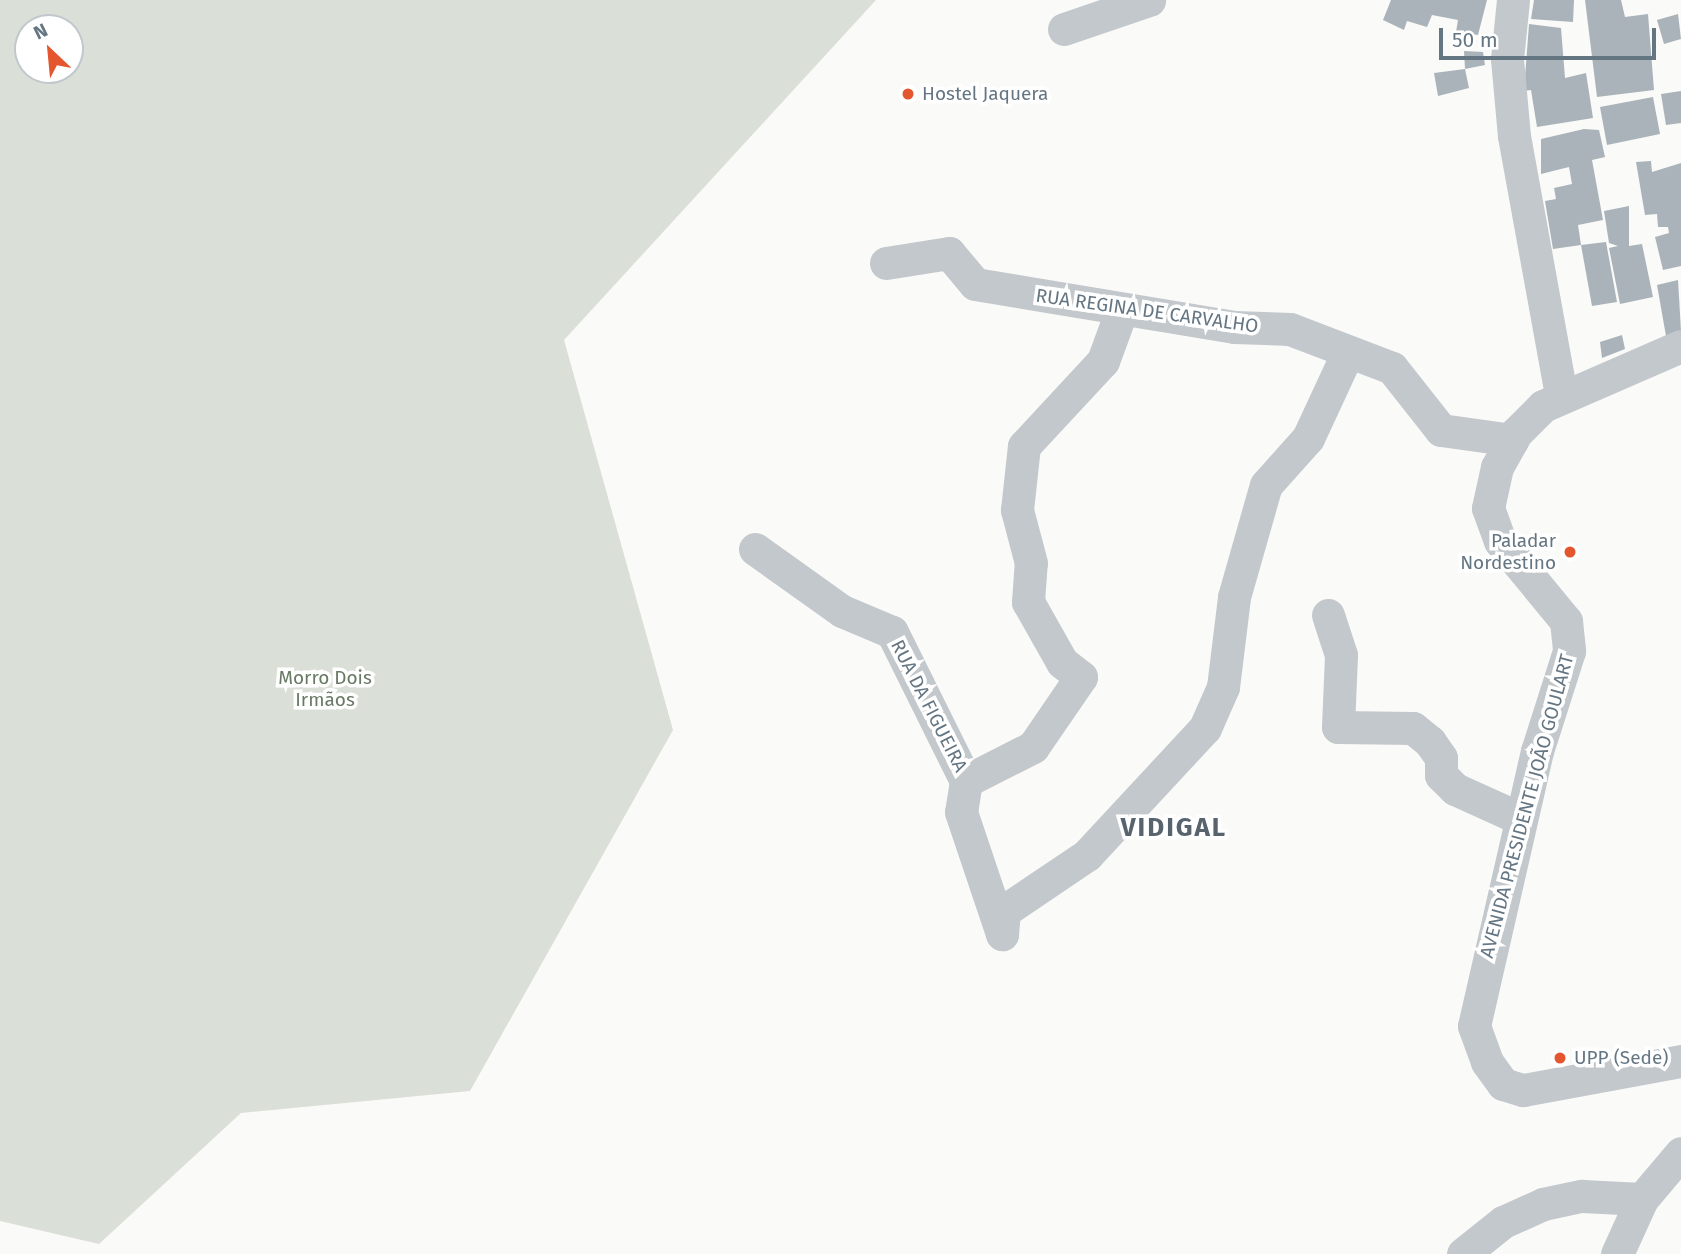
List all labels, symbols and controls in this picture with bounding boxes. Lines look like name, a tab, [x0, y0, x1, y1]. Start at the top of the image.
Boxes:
north arrow	[14, 14, 84, 84]
scale bar	[1443, 14, 1660, 58]
text: N	[30, 18, 51, 45]
text: 50 m	[1452, 27, 1498, 53]
place label: Hostel Jaquera	[922, 83, 1048, 105]
marker: Hostel Jaquera	[900, 86, 916, 102]
street label: RUA REGINA DE CARVALHO	[1034, 284, 1260, 338]
place label: Paladar Nordestino	[1460, 530, 1556, 574]
marker: Paladar Nordestino	[1562, 544, 1578, 560]
street label: RUA DA FIGUEIRA	[886, 636, 972, 776]
street label: AVENIDA PRESIDENTE JOÃO GOULART	[1475, 652, 1579, 960]
park label: Morro Dois Irmãos	[278, 667, 372, 711]
district label: VIDIGAL	[1122, 812, 1226, 844]
place label: UPP (Sede)	[1574, 1047, 1668, 1069]
marker: UPP (Sede)	[1552, 1050, 1568, 1066]

